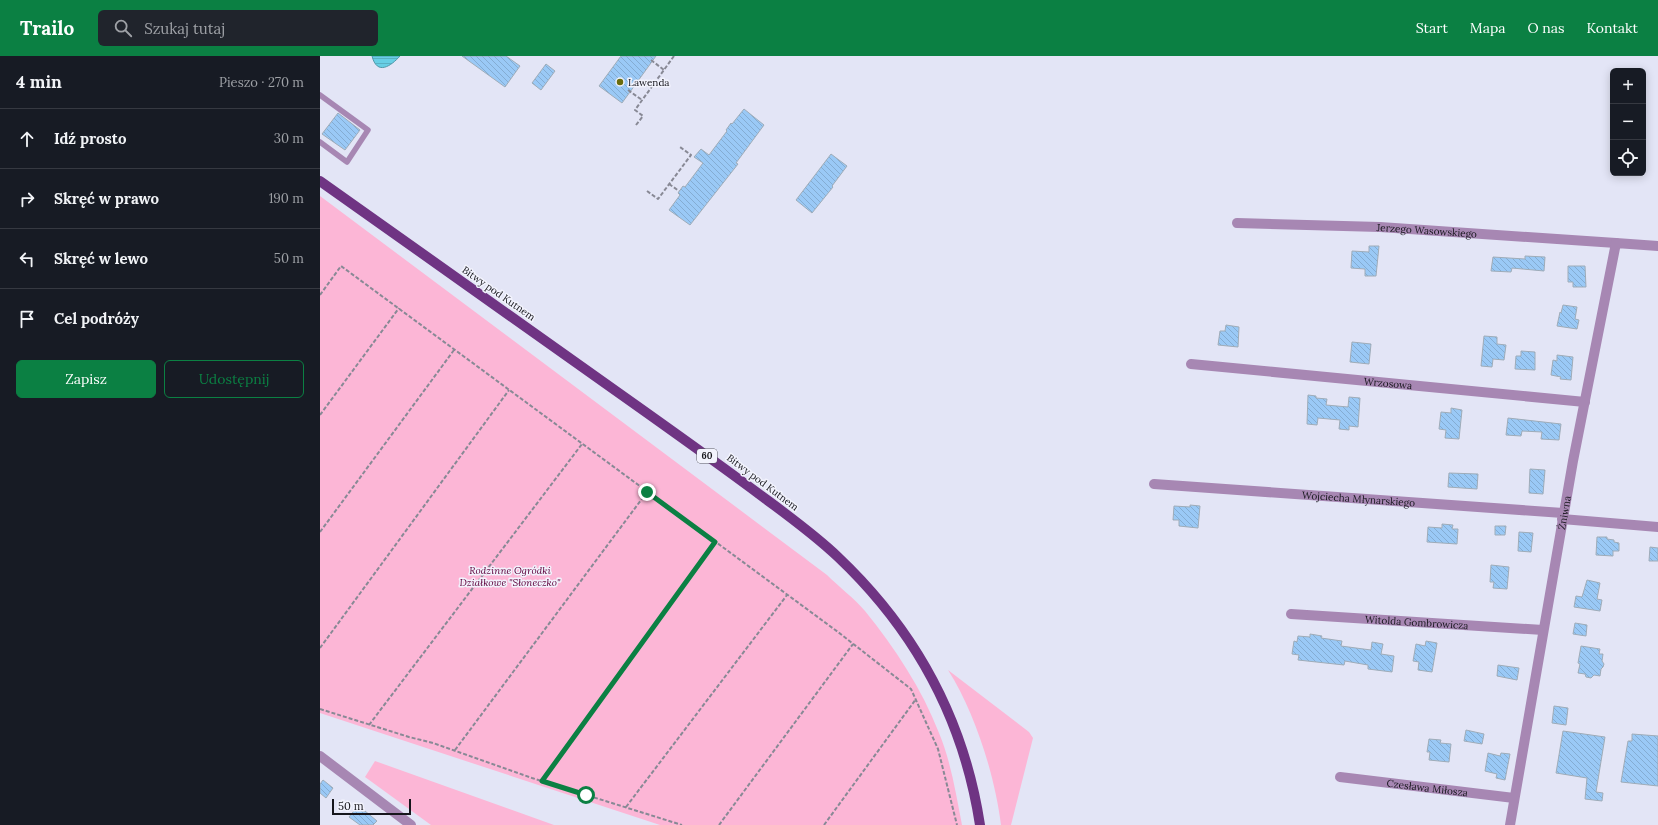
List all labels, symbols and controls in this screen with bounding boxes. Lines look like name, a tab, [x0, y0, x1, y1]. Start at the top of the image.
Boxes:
search box	[98, 10, 378, 46]
text: Trailo	[20, 16, 74, 40]
icon: search	[112, 17, 134, 39]
text: Szukaj tutaj	[144, 19, 225, 38]
text: Start	[1416, 19, 1448, 37]
text: Mapa	[1470, 19, 1505, 37]
text: O nas	[1527, 19, 1565, 37]
text: Kontakt	[1587, 19, 1638, 37]
map controls	[1610, 68, 1646, 176]
button: +	[1610, 68, 1646, 104]
text: 4 min	[16, 71, 62, 93]
text: Pieszo · 270 m	[219, 74, 304, 91]
place label: Lawenda	[628, 76, 670, 89]
marker: Lawenda	[615, 77, 625, 87]
button: −	[1610, 104, 1646, 140]
icon: ahead	[16, 128, 38, 150]
text: Idź prosto	[54, 129, 127, 148]
text: 30 m	[274, 130, 304, 147]
button: locate	[1610, 140, 1646, 176]
icon: right	[16, 188, 38, 210]
text: Skręć w prawo	[54, 189, 159, 208]
text: 190 m	[269, 190, 304, 207]
street label: Jerzego Wasowskiego	[1375, 221, 1478, 241]
icon: left	[16, 248, 38, 270]
text: Skręć w lewo	[54, 249, 148, 268]
text: 50 m	[274, 250, 304, 267]
street label: Bitwy pod Kutnem	[460, 263, 538, 324]
icon: arrive	[16, 308, 38, 330]
text: Cel podróży	[54, 309, 139, 328]
button: Zapisz	[16, 360, 156, 398]
button: Udostępnij	[164, 360, 304, 398]
street label: Wrzosowa	[1363, 375, 1413, 392]
road number: 60	[697, 449, 717, 463]
street label: Bitwy pod Kutnem	[724, 451, 801, 514]
route end	[638, 483, 656, 501]
street label: Wojciecha Młynarskiego	[1301, 489, 1416, 509]
street label: Żniwna	[1555, 495, 1574, 531]
park label: Rodzinne Ogródki Działkowe "Słoneczko"	[459, 564, 561, 589]
street label: Witolda Gombrowicza	[1365, 613, 1469, 632]
street label: Czesława Miłosza	[1386, 777, 1469, 799]
route start	[577, 786, 595, 804]
scale bar	[332, 797, 411, 816]
text: 50 m	[338, 799, 364, 813]

